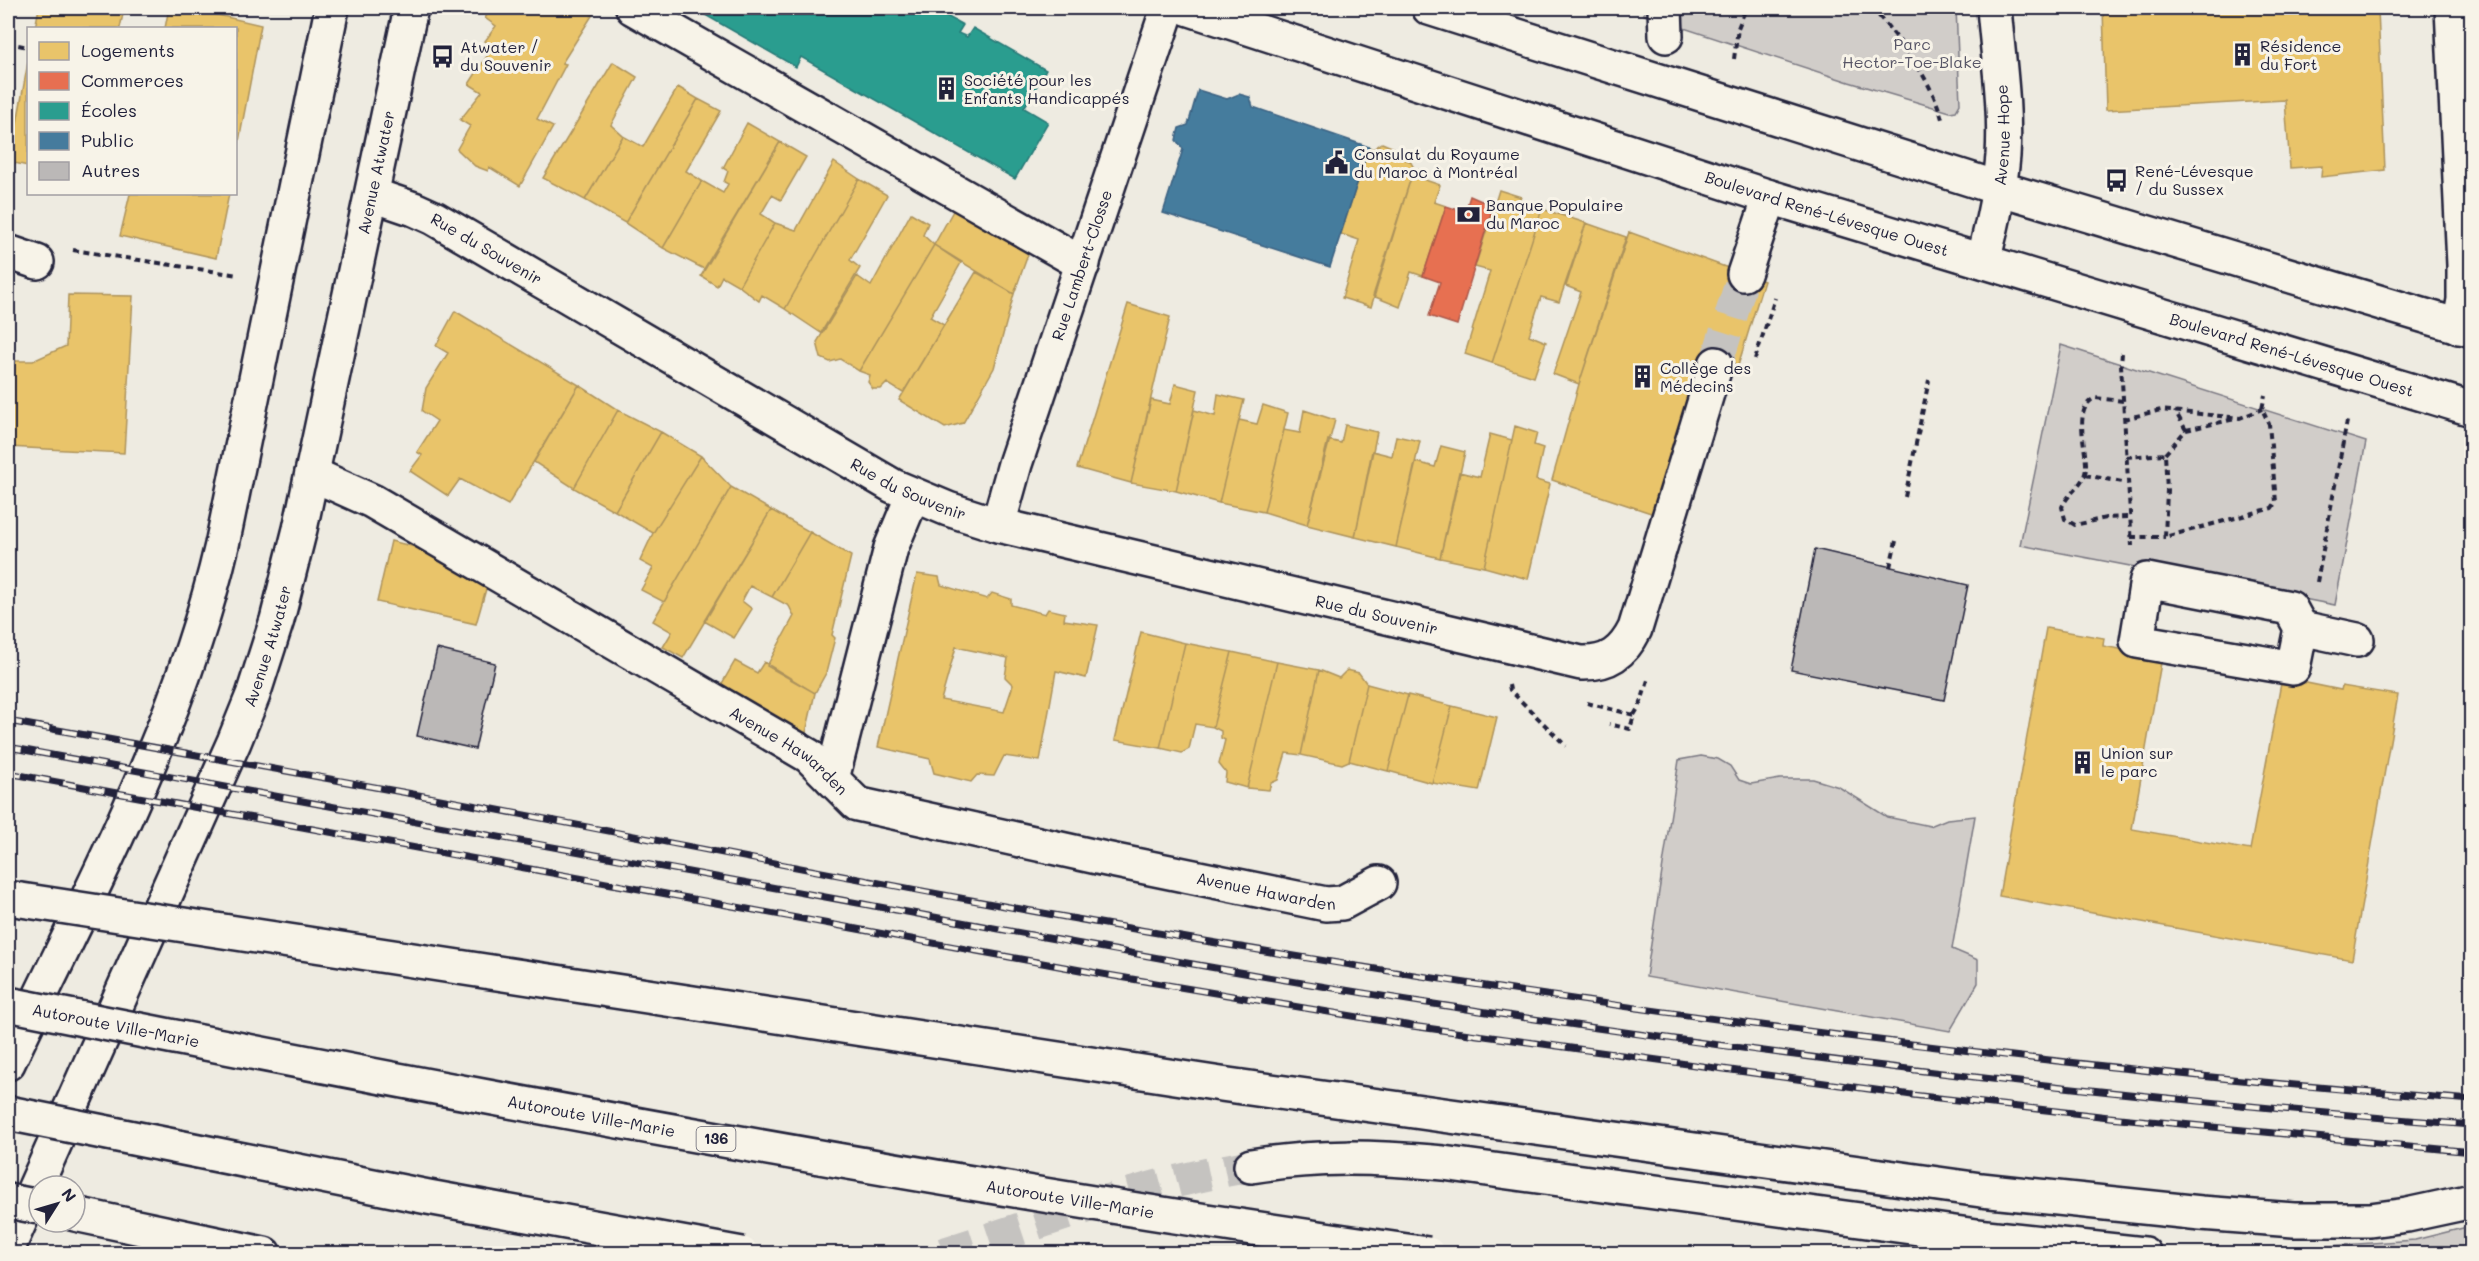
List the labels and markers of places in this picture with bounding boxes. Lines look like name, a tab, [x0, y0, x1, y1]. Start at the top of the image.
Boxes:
place label: Résidence du Fort	[2260, 35, 2341, 74]
place label: Atwater / du Souvenir	[460, 36, 551, 75]
building icon: Résidence du Fort	[2229, 42, 2255, 68]
bus stop icon: Atwater / du Souvenir	[429, 43, 455, 69]
place label: Société pour les Enfants Handicappés	[964, 69, 1129, 108]
building icon: Société pour les Enfants Handicappés	[933, 76, 959, 102]
place label: Consulat du Royaume du Maroc à Montréal	[1354, 143, 1520, 182]
public building icon: Consulat du Royaume du Maroc à Montréal	[1323, 150, 1349, 176]
place label: René-Lévesque / du Sussex	[2135, 160, 2254, 199]
bus stop icon: René-Lévesque / du Sussex	[2104, 167, 2130, 193]
place label: Banque Populaire du Maroc	[1486, 194, 1624, 233]
bank icon: Banque Populaire du Maroc	[1455, 201, 1481, 227]
place label: Collège des Médecins	[1660, 357, 1751, 396]
building icon: Collège des Médecins	[1629, 364, 1655, 390]
place label: Union sur le parc	[2101, 742, 2173, 781]
building icon: Union sur le parc	[2070, 749, 2096, 775]

